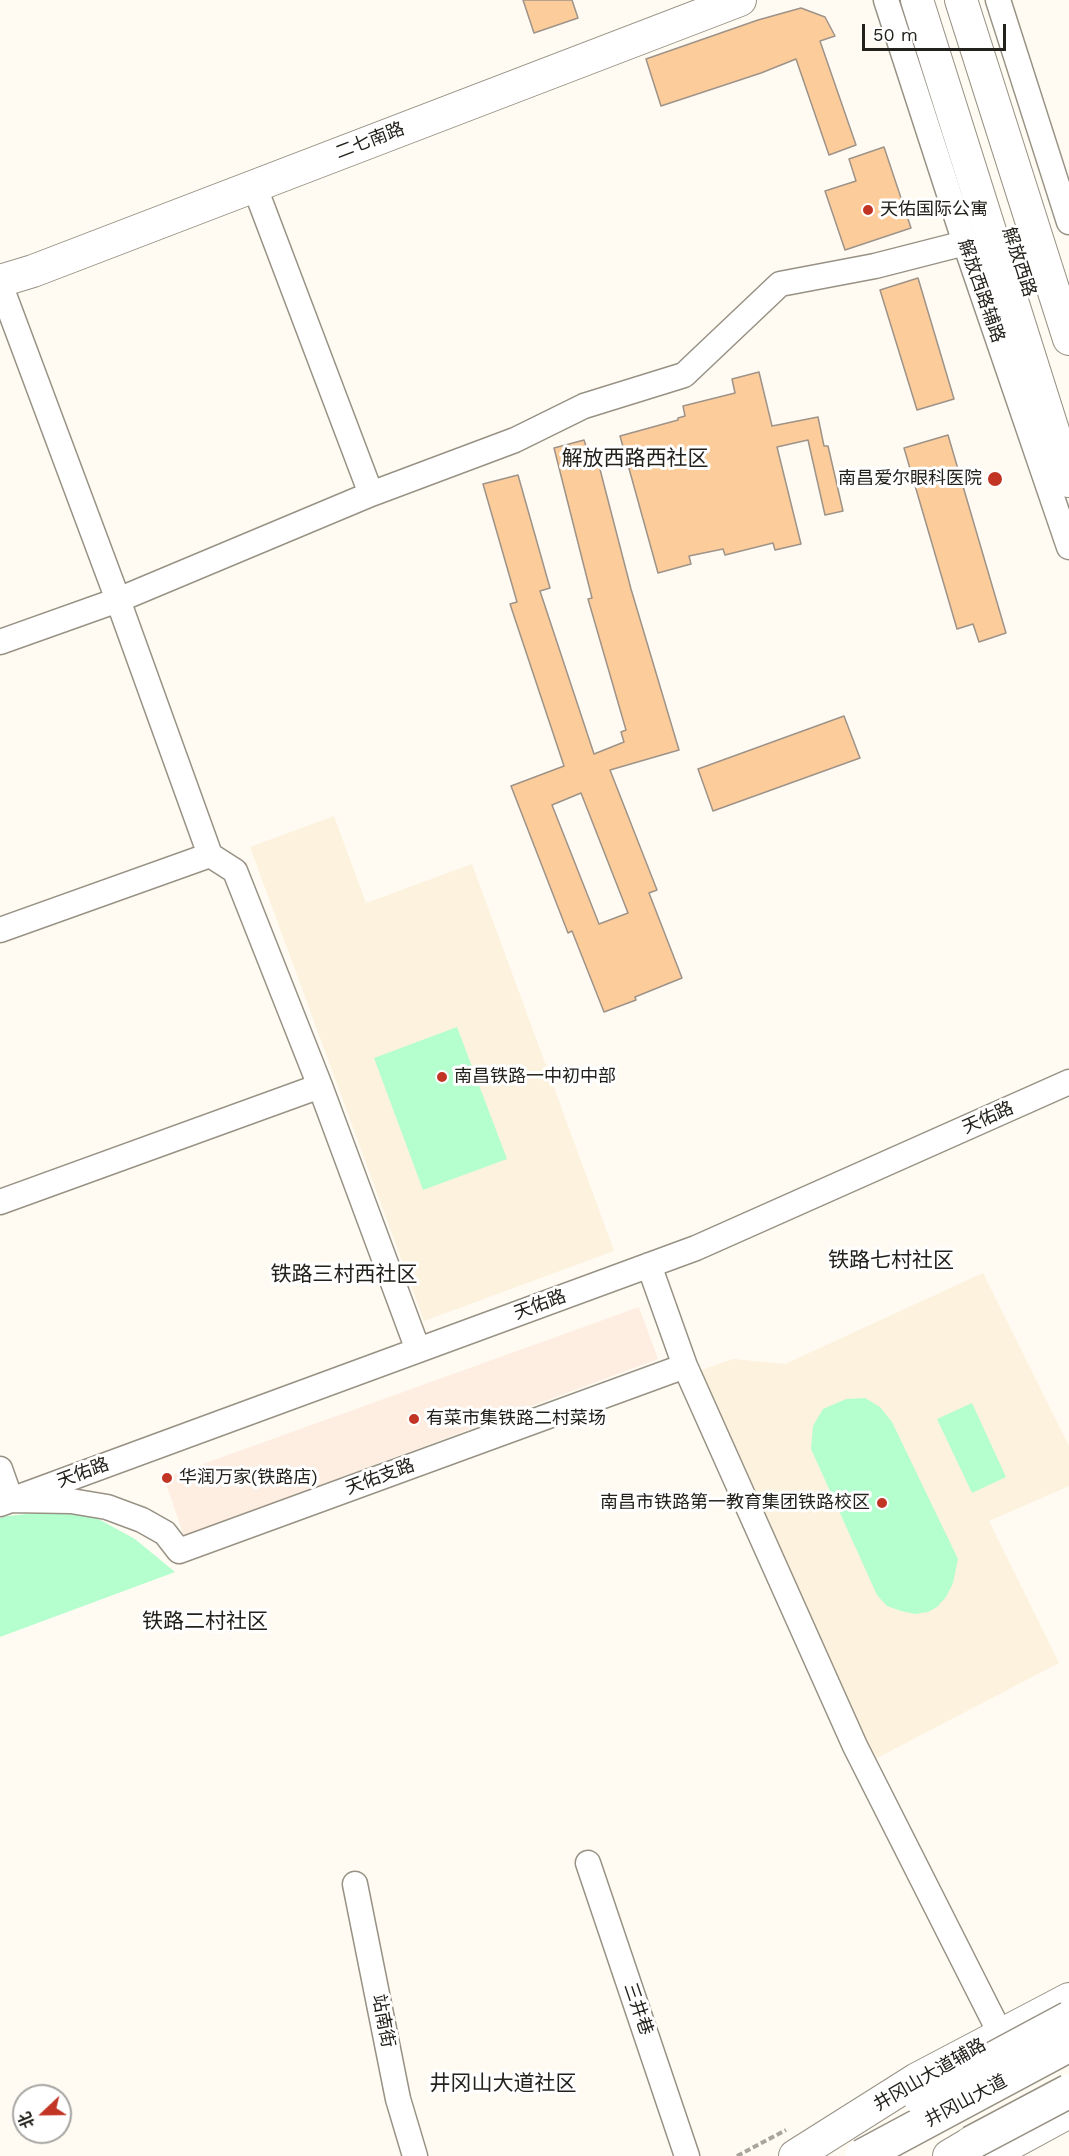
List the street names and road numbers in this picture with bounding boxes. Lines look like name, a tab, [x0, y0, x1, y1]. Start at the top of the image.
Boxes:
street label: 二七南路	[333, 118, 407, 164]
street label: 解放西路	[998, 224, 1040, 300]
street label: 解放西路辅路	[953, 236, 1009, 346]
street label: 天佑路	[959, 1097, 1017, 1139]
street label: 天佑路	[511, 1286, 569, 1324]
street label: 天佑路	[54, 1454, 112, 1492]
street label: 天佑支路	[342, 1455, 418, 1499]
street label: 三井巷	[619, 1980, 657, 2038]
street label: 站南街	[367, 1992, 399, 2050]
street label: 井冈山大道辅路	[870, 2034, 990, 2116]
street label: 井冈山大道	[921, 2070, 1011, 2132]

